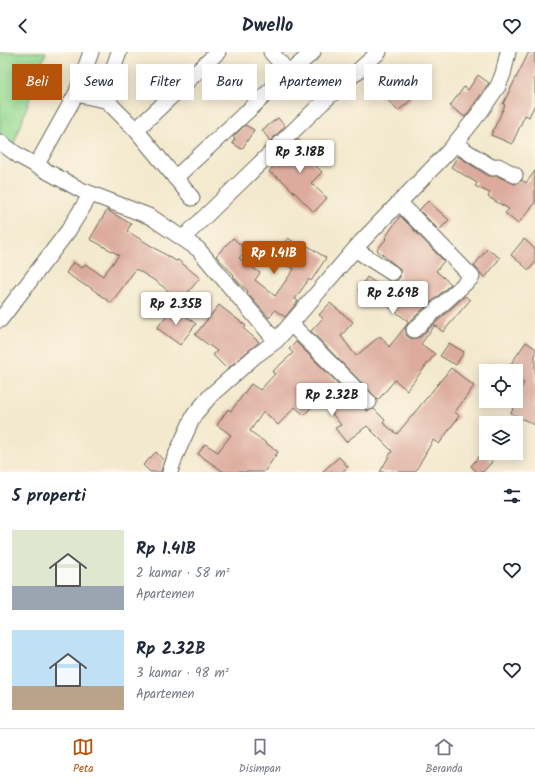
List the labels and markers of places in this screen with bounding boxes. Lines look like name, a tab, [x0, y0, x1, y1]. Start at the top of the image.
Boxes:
pin: Rp 3.18B	[259, 140, 341, 174]
pin: Rp 1.41B	[233, 241, 315, 275]
pin: Rp 2.69B	[352, 281, 434, 315]
pin: Rp 2.35B	[135, 292, 217, 326]
pin: Rp 2.32B	[291, 383, 373, 417]

